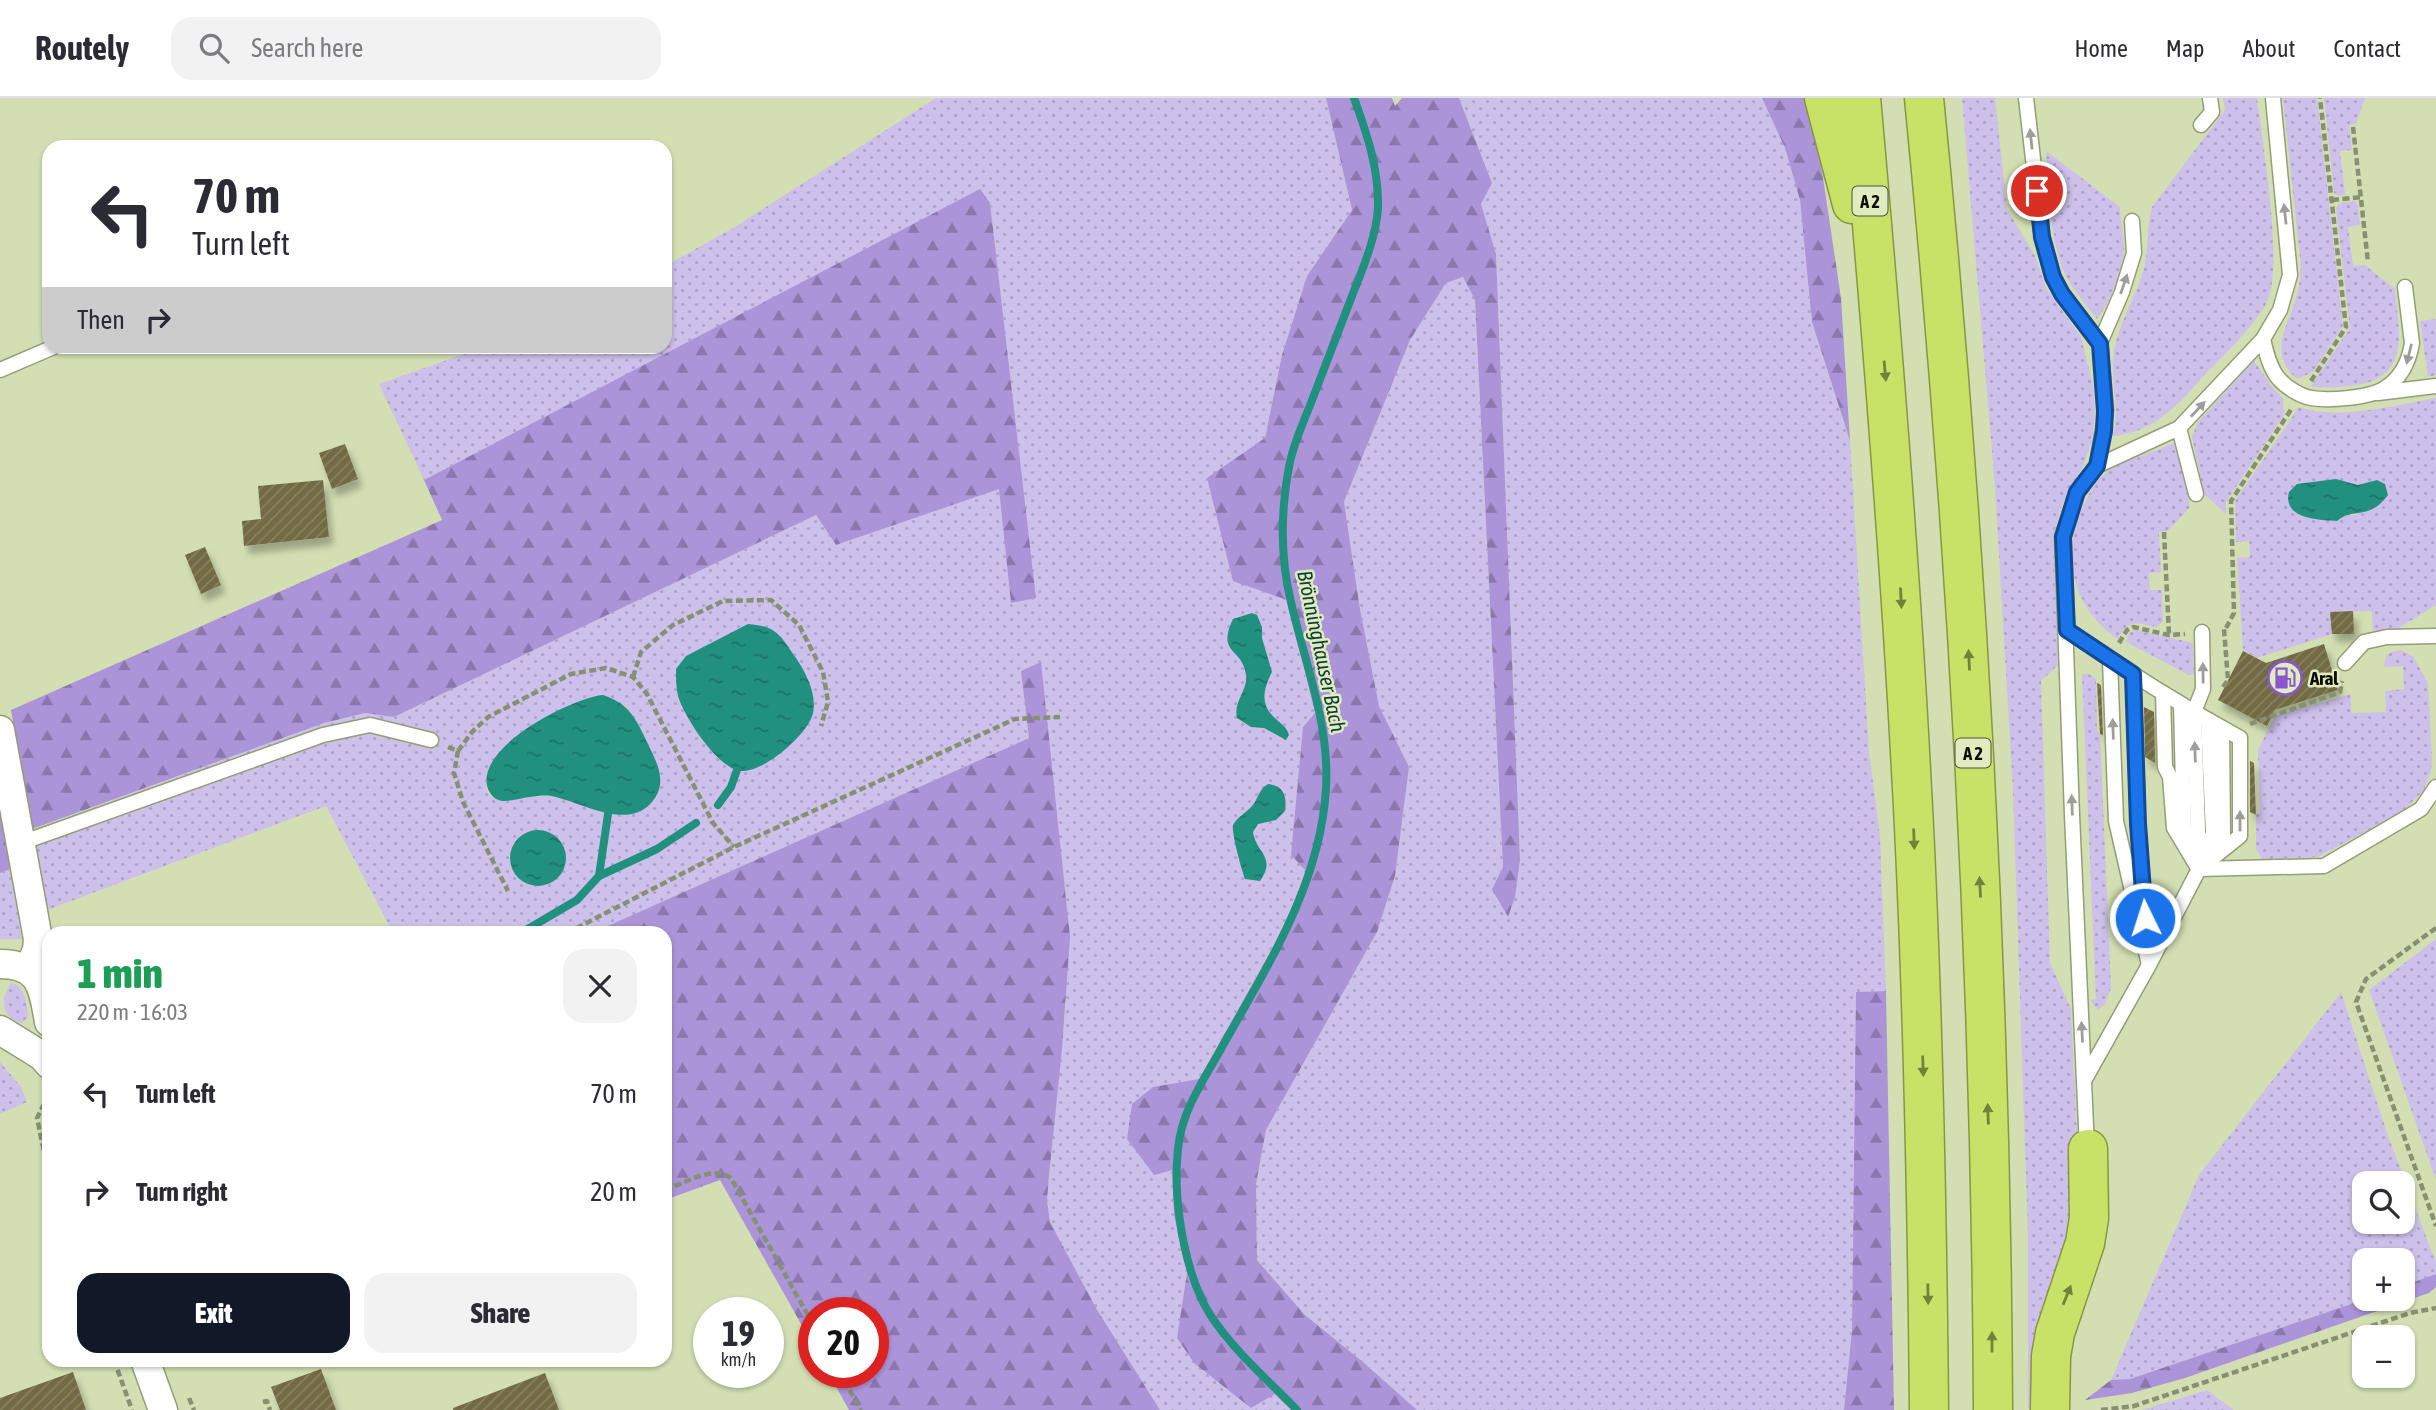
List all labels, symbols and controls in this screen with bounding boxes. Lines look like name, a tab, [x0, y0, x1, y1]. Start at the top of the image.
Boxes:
search box	[171, 17, 661, 80]
text: Routely	[35, 29, 129, 67]
icon: search	[195, 29, 233, 67]
text: Search here	[251, 33, 363, 63]
text: Home	[2074, 35, 2128, 62]
text: Map	[2166, 35, 2204, 62]
text: About	[2242, 35, 2295, 62]
text: Contact	[2333, 35, 2401, 62]
one-way arrow	[2025, 128, 2036, 150]
pin	[2007, 161, 2067, 221]
text: 70 m	[192, 167, 280, 223]
icon: left	[77, 168, 168, 259]
icon: arrive	[2018, 172, 2056, 210]
road number: A 2	[1853, 186, 1888, 216]
one-way arrow	[2280, 203, 2291, 225]
text: Turn left	[192, 225, 290, 262]
one-way arrow	[2119, 273, 2130, 294]
icon: right	[139, 301, 177, 339]
text: Then	[77, 305, 125, 335]
one-way arrow	[2403, 343, 2414, 365]
one-way arrow	[1880, 360, 1891, 382]
one-way arrow	[2189, 401, 2205, 418]
water label: Brönninghauser Bach	[1293, 568, 1351, 734]
one-way arrow	[1895, 587, 1906, 609]
one-way arrow	[1963, 649, 1974, 671]
fuel station icon: Aral	[2266, 659, 2304, 697]
one-way arrow	[2197, 662, 2209, 684]
place label: Aral	[2309, 667, 2339, 689]
one-way arrow	[2107, 717, 2118, 739]
road number: A 2	[1955, 738, 1990, 768]
one-way arrow	[2190, 740, 2201, 762]
one-way arrow	[2066, 794, 2077, 816]
one-way arrow	[2234, 809, 2246, 831]
one-way arrow	[1909, 828, 1920, 850]
one-way arrow	[1974, 876, 1985, 898]
position arrow	[2108, 881, 2182, 955]
text: 1 min	[77, 949, 163, 997]
button: close	[563, 949, 637, 1023]
text: 220 m · 16:03	[77, 999, 188, 1025]
one-way arrow	[2076, 1021, 2087, 1043]
one-way arrow	[1917, 1056, 1928, 1078]
icon: left	[77, 1075, 115, 1113]
text: Turn left	[136, 1079, 216, 1109]
text: 70 m	[590, 1079, 637, 1109]
one-way arrow	[1983, 1103, 1994, 1125]
map controls	[2352, 1171, 2415, 1388]
button: search	[2352, 1171, 2415, 1234]
icon: right	[77, 1173, 115, 1211]
text: Turn right	[136, 1177, 227, 1207]
text: 20 m	[590, 1177, 637, 1207]
button: +	[2352, 1248, 2415, 1311]
button: Exit	[77, 1273, 350, 1353]
button: Share	[364, 1273, 637, 1353]
one-way arrow	[1922, 1283, 1934, 1305]
one-way arrow	[2062, 1284, 2073, 1305]
speed limit sign: 20	[798, 1297, 889, 1388]
text: 19	[722, 1313, 755, 1353]
button: −	[2352, 1325, 2415, 1388]
one-way arrow	[1986, 1331, 1998, 1353]
text: km/h	[721, 1349, 756, 1370]

